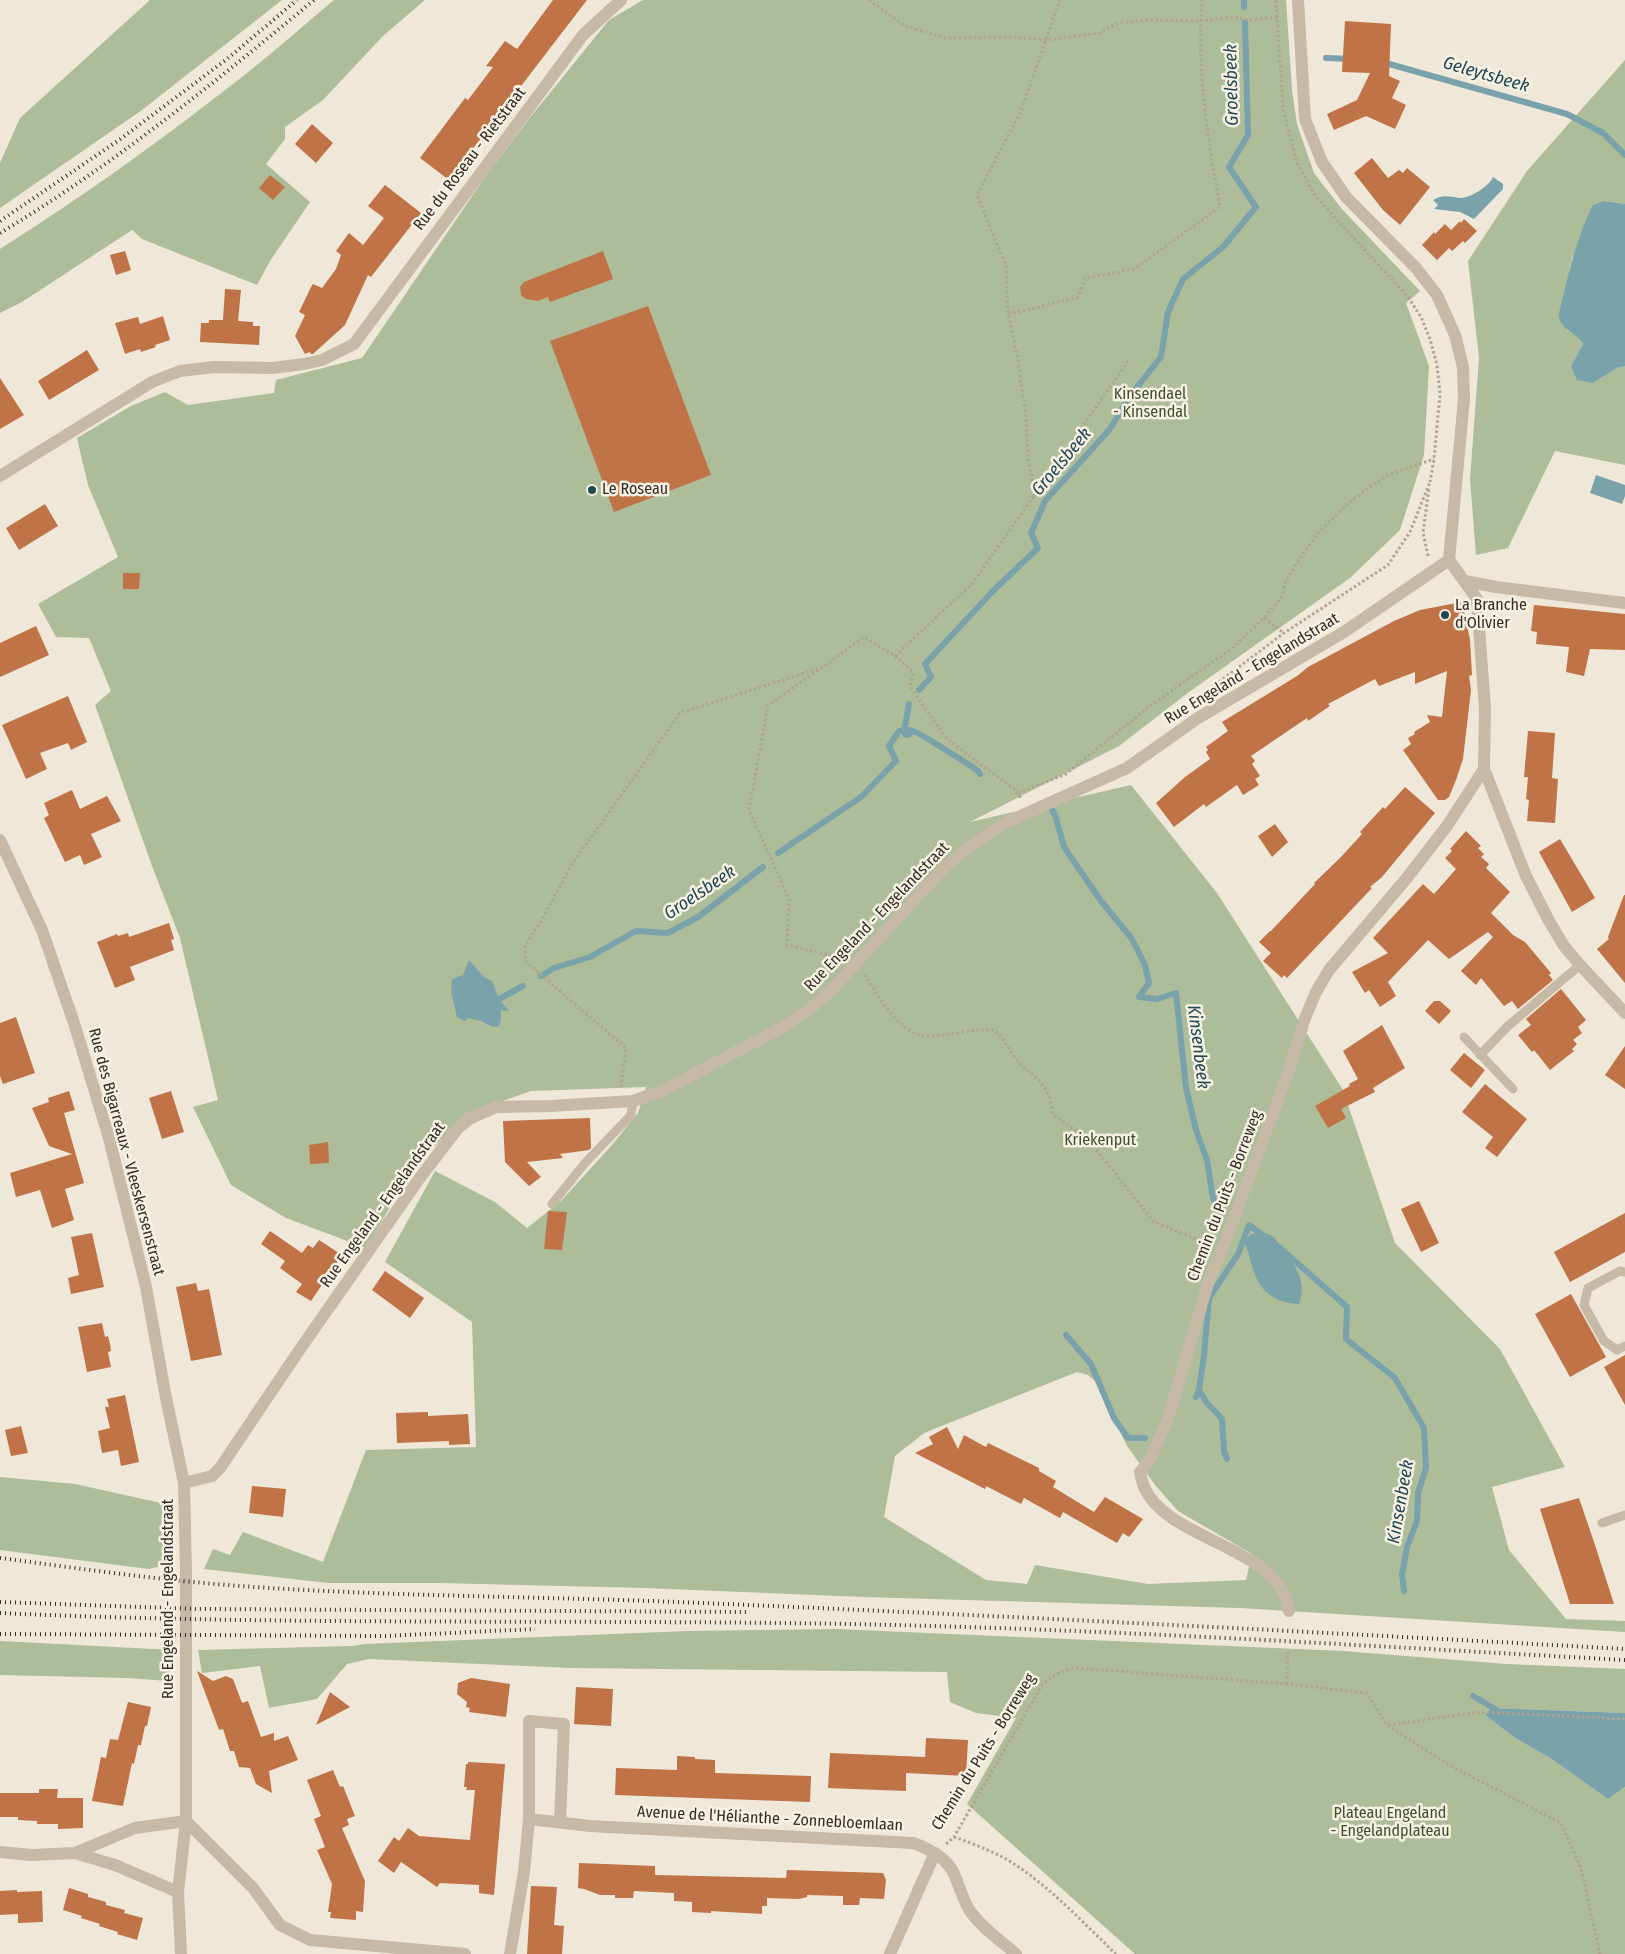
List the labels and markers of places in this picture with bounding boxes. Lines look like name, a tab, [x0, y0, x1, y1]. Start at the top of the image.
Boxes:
place label: Le Roseau	[602, 480, 668, 500]
marker: Le Roseau	[586, 484, 598, 496]
place label: La Branche d'Olivier	[1455, 596, 1527, 634]
marker: La Branche d'Olivier	[1439, 609, 1451, 621]

